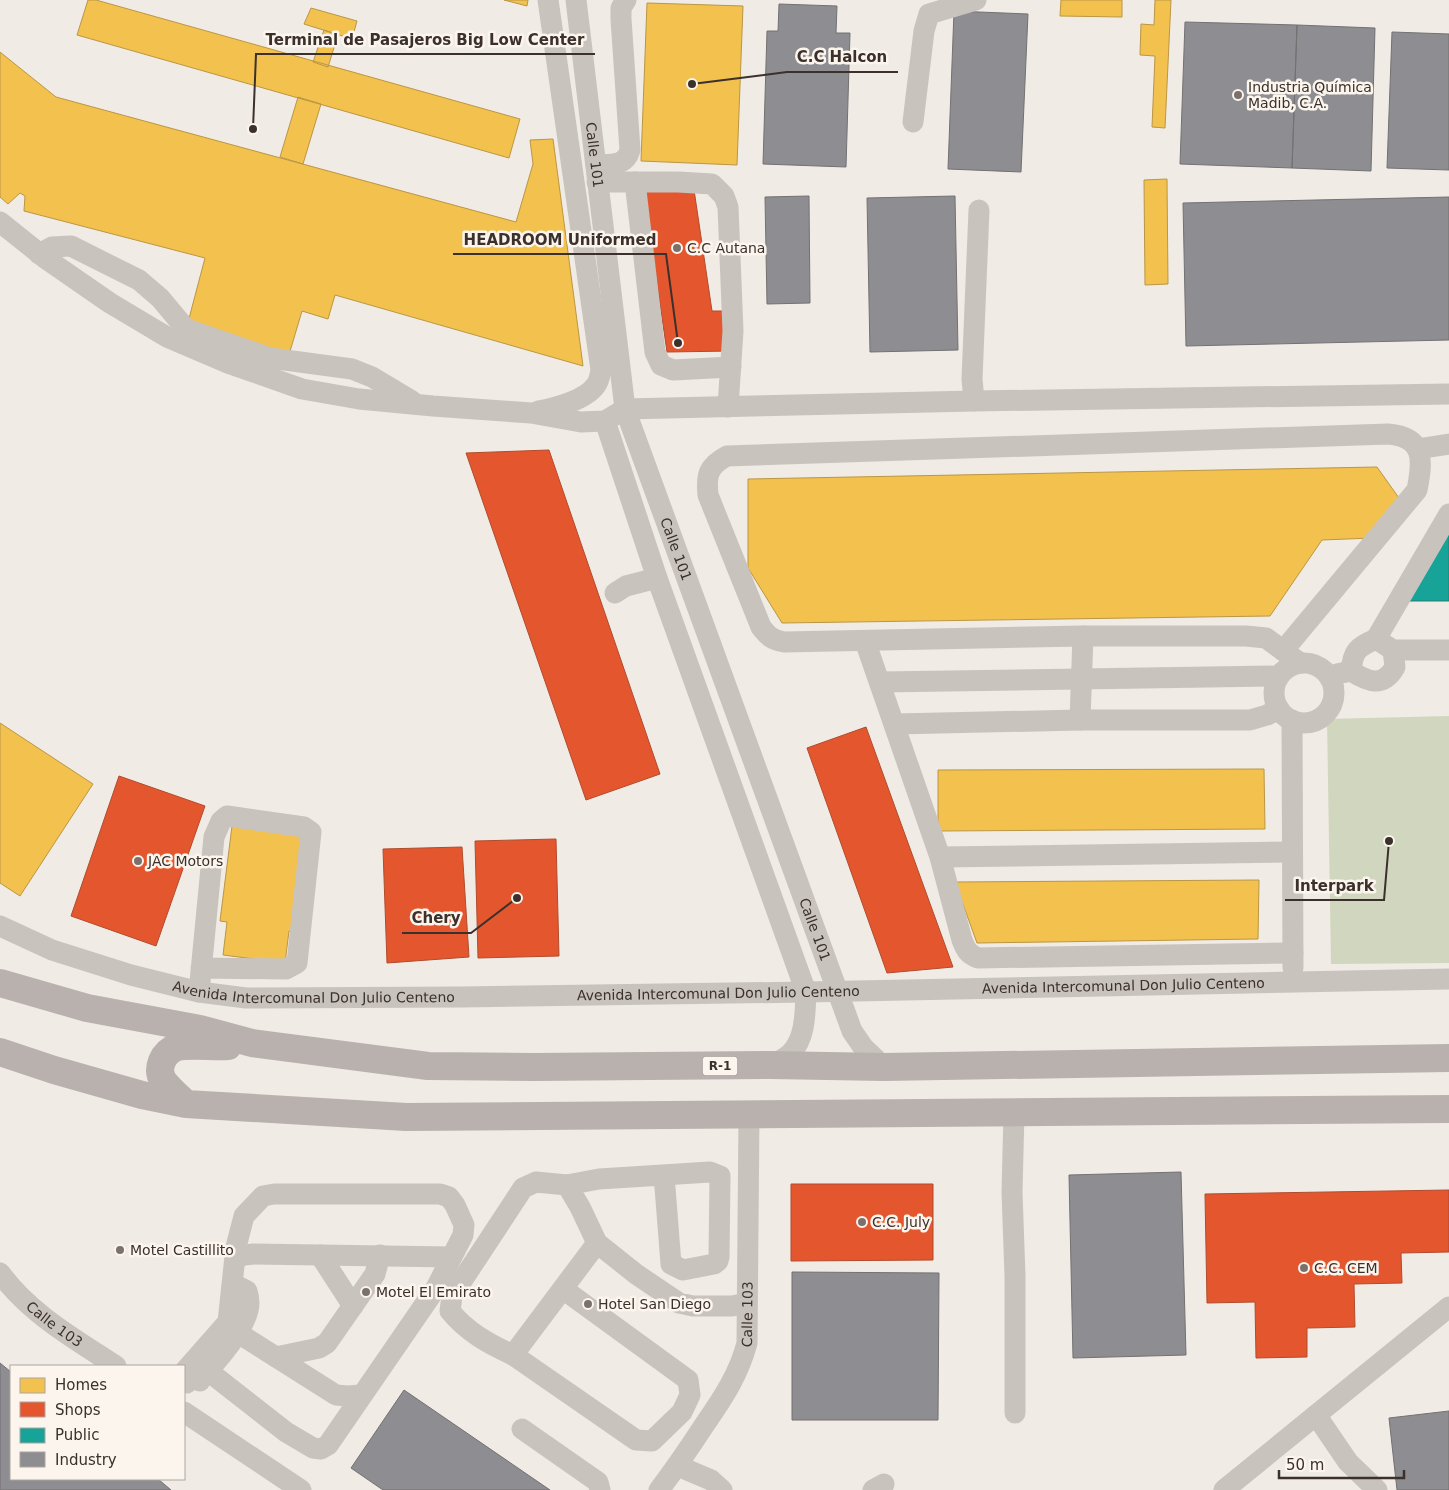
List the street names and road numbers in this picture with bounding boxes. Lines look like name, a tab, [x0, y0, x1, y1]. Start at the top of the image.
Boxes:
street label: Calle 101	[583, 121, 606, 189]
street label: Calle 101	[657, 515, 695, 583]
street label: Calle 101	[796, 896, 834, 963]
street label: Avenida Intercomunal Don Julio Centeno	[982, 975, 1265, 996]
street label: Avenida Intercomunal Don Julio Centeno	[171, 978, 455, 1006]
street label: Avenida Intercomunal Don Julio Centeno	[577, 983, 860, 1003]
road number: R-1	[702, 1056, 738, 1076]
street label: Calle 103	[739, 1281, 756, 1347]
street label: Calle 103	[23, 1298, 86, 1350]

